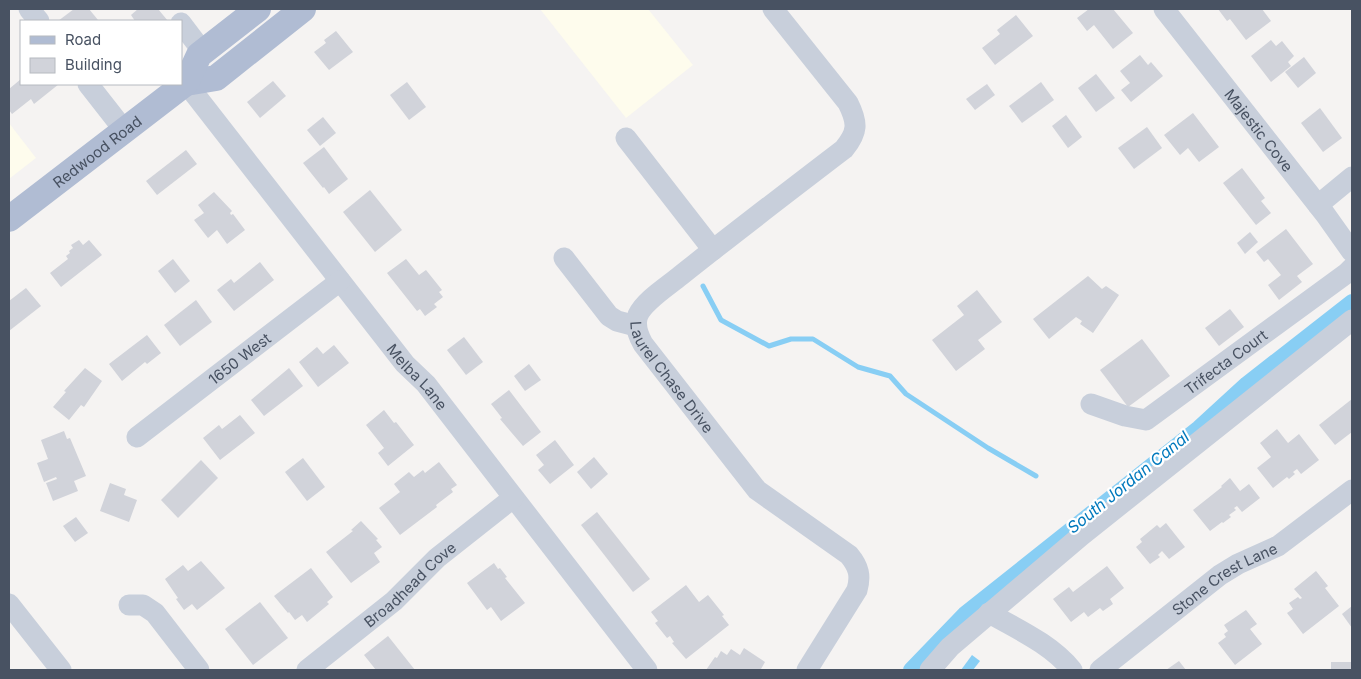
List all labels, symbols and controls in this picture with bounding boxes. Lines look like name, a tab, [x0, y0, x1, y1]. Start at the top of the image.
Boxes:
legend	[20, 20, 182, 85]
text: Road	[65, 30, 101, 49]
text: Building	[65, 55, 122, 74]
street label: Majestic Cove	[1221, 85, 1298, 175]
street label: Redwood Road	[49, 111, 145, 191]
street label: Laurel Chase Drive	[627, 320, 718, 437]
street label: Trifecta Court	[1180, 325, 1271, 398]
street label: 1650 West	[204, 328, 274, 388]
street label: Melba Lane	[383, 340, 452, 414]
water label: South Jordan Canal	[1063, 427, 1193, 537]
street label: Broadhead Cove	[360, 537, 460, 631]
street label: Stone Crest Lane	[1168, 538, 1280, 619]

